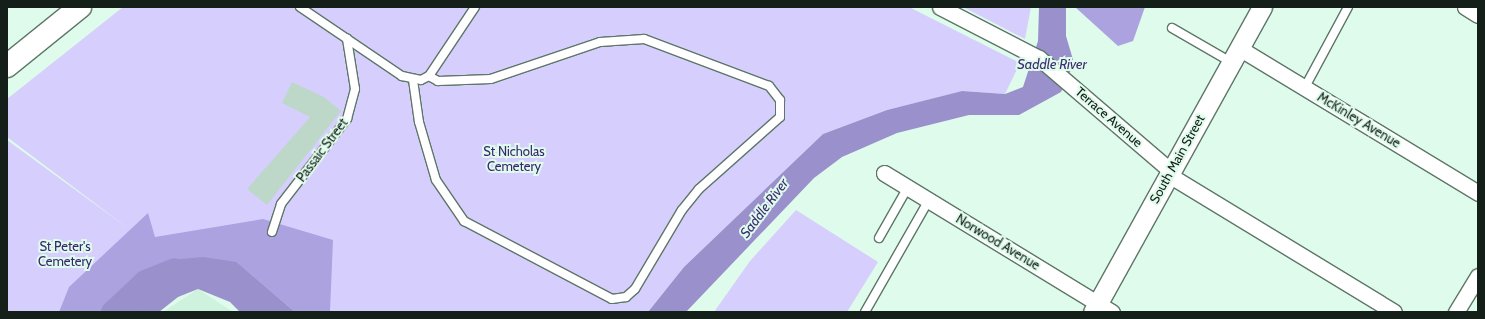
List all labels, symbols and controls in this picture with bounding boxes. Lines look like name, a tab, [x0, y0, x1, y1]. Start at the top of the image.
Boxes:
water label: Saddle River	[1017, 56, 1087, 72]
street label: Terrace Avenue	[1072, 84, 1146, 150]
street label: McKinley Avenue	[1315, 89, 1403, 151]
street label: South Main Street	[1146, 112, 1208, 206]
street label: Passaic Street	[293, 115, 351, 185]
park label: St Nicholas Cemetery	[483, 144, 545, 175]
water label: Saddle River	[736, 175, 792, 241]
street label: Norwood Avenue	[953, 211, 1043, 273]
park label: St Peter's Cemetery	[38, 239, 92, 270]

